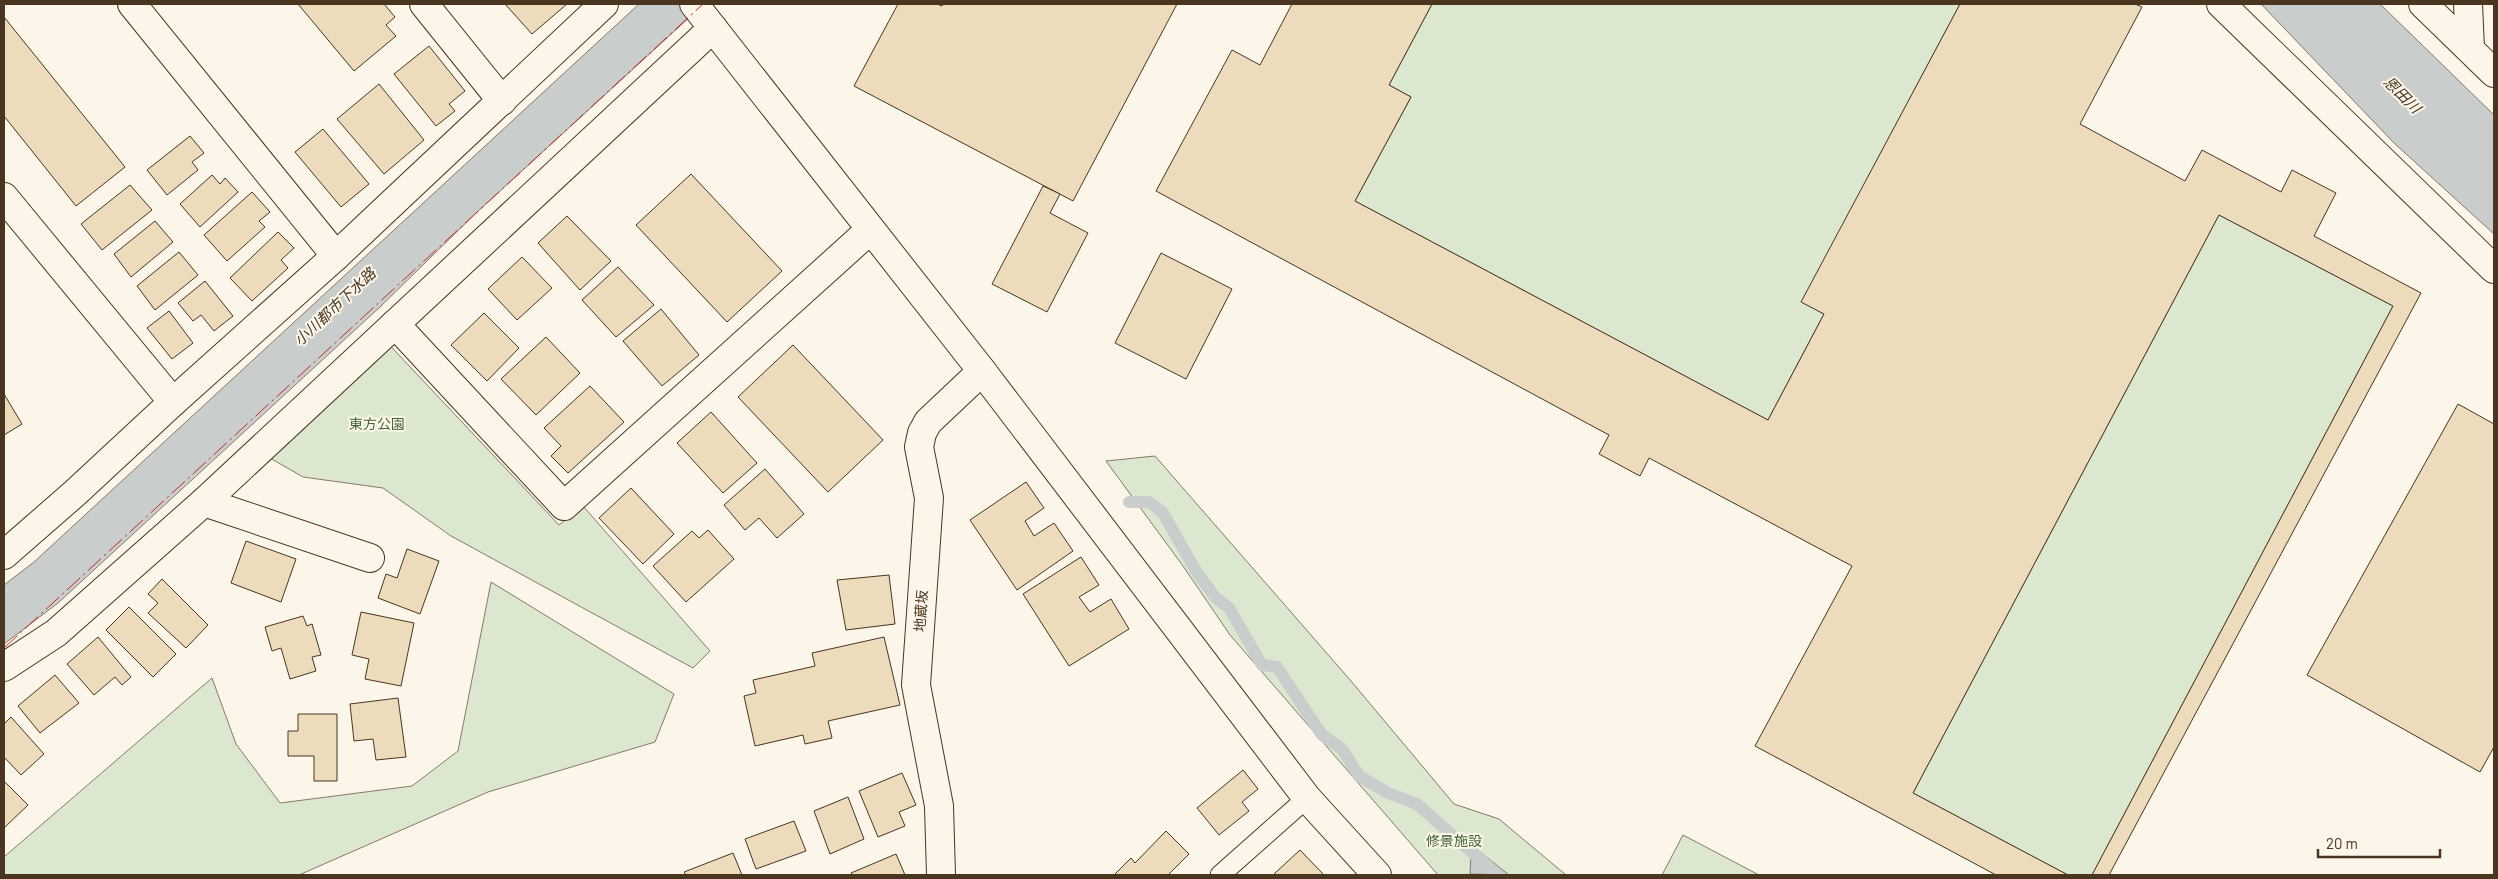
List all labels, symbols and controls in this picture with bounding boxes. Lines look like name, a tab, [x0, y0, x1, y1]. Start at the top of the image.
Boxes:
water label: 恩田川	[2380, 72, 2426, 118]
water label: 小川都市下水路	[290, 263, 380, 349]
park label: 東方公園	[349, 415, 405, 432]
street label: 地蔵坂	[911, 589, 930, 633]
scale bar	[2318, 826, 2440, 858]
park label: 修景施設	[1426, 832, 1482, 849]
text: 20 m	[2326, 834, 2358, 852]

